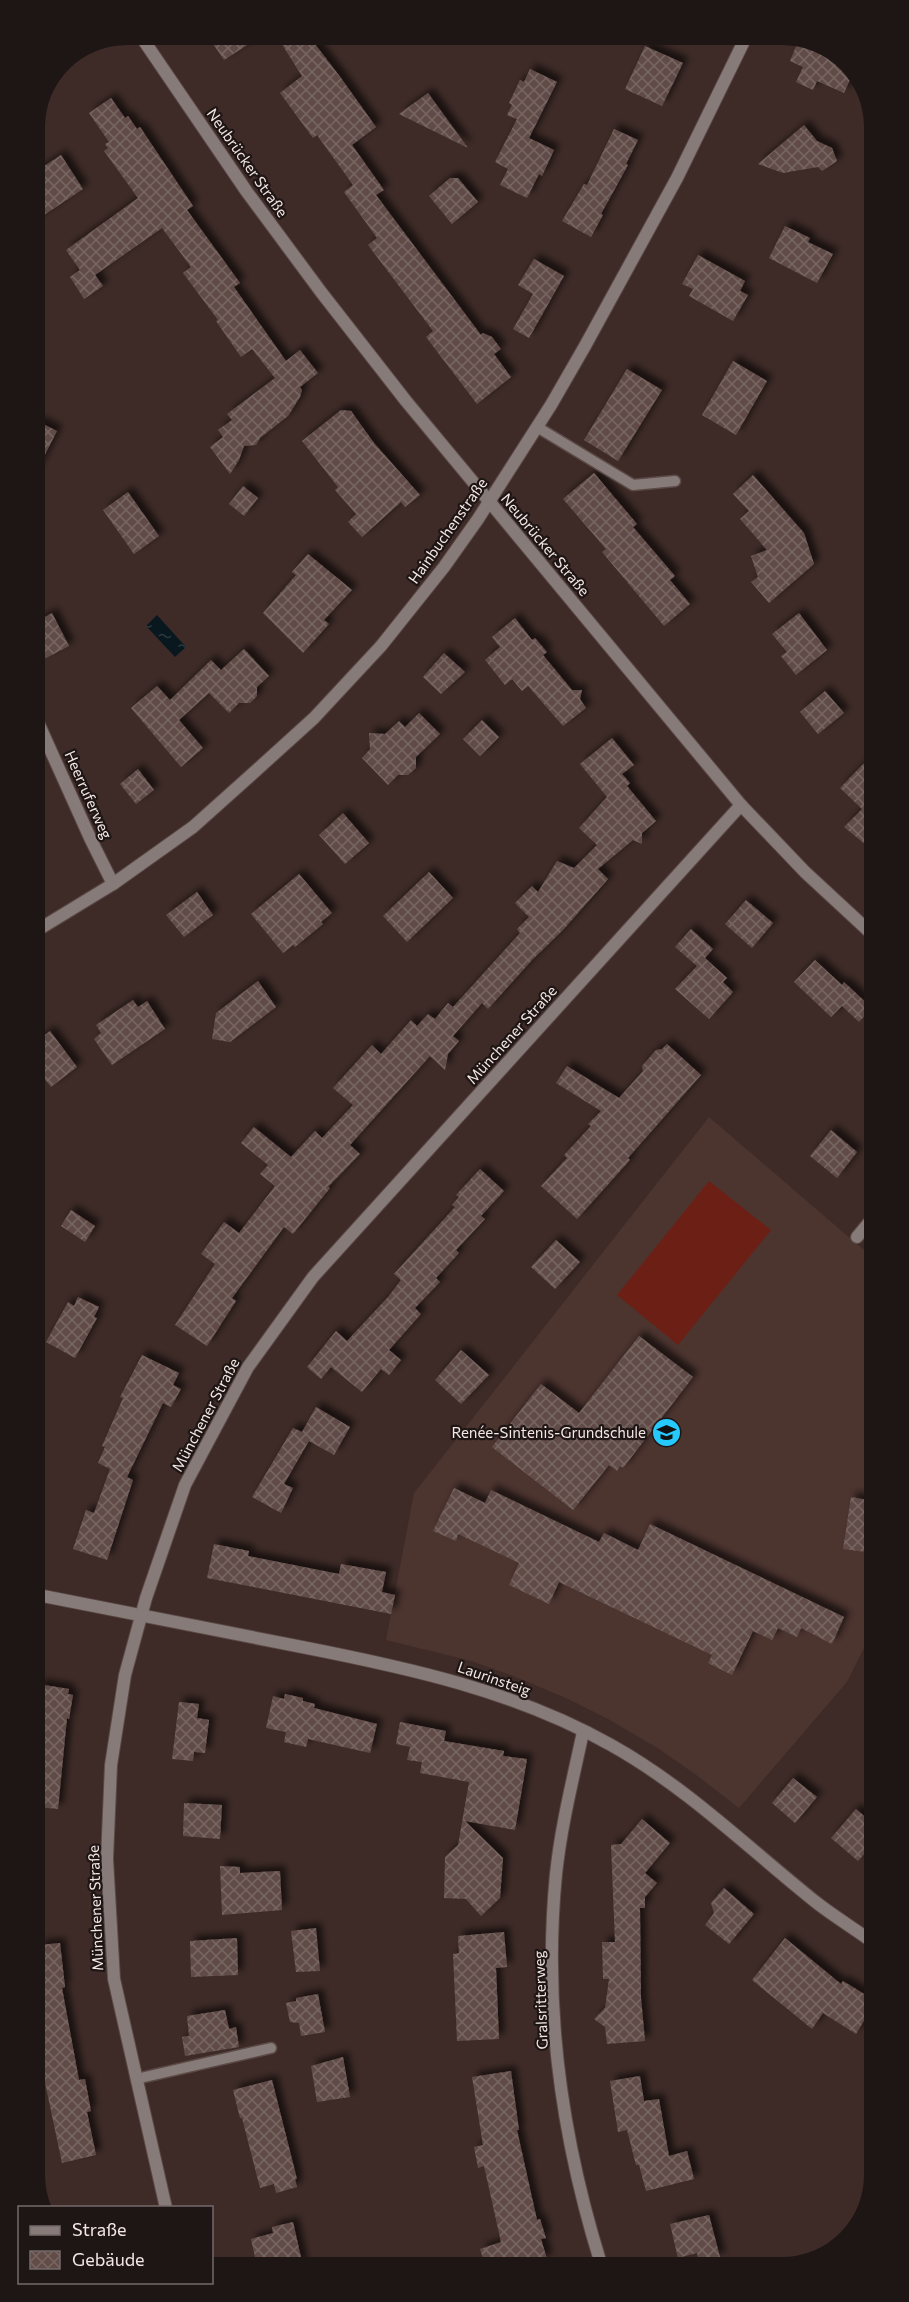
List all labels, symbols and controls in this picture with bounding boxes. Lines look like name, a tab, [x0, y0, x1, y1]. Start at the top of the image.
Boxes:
street label: Neubrücker Straße	[204, 105, 292, 220]
street label: Hainbuchenstraße	[404, 474, 490, 587]
street label: Neubrücker Straße	[498, 489, 594, 599]
street label: Heerruferweg	[61, 748, 116, 842]
street label: Münchener Straße	[462, 981, 560, 1087]
street label: Münchener Straße	[168, 1355, 243, 1474]
school or university icon: Renée-Sintenis-Grundschule	[651, 1417, 683, 1449]
place label: Renée-Sintenis-Grundschule	[451, 1423, 646, 1441]
street label: Laurinsteig	[455, 1657, 533, 1699]
street label: Münchener Straße	[84, 1845, 106, 1971]
street label: Gralsritterweg	[529, 1950, 551, 2050]
legend	[18, 2206, 213, 2284]
text: Straße	[72, 2218, 127, 2240]
text: Gebäude	[72, 2248, 145, 2270]

